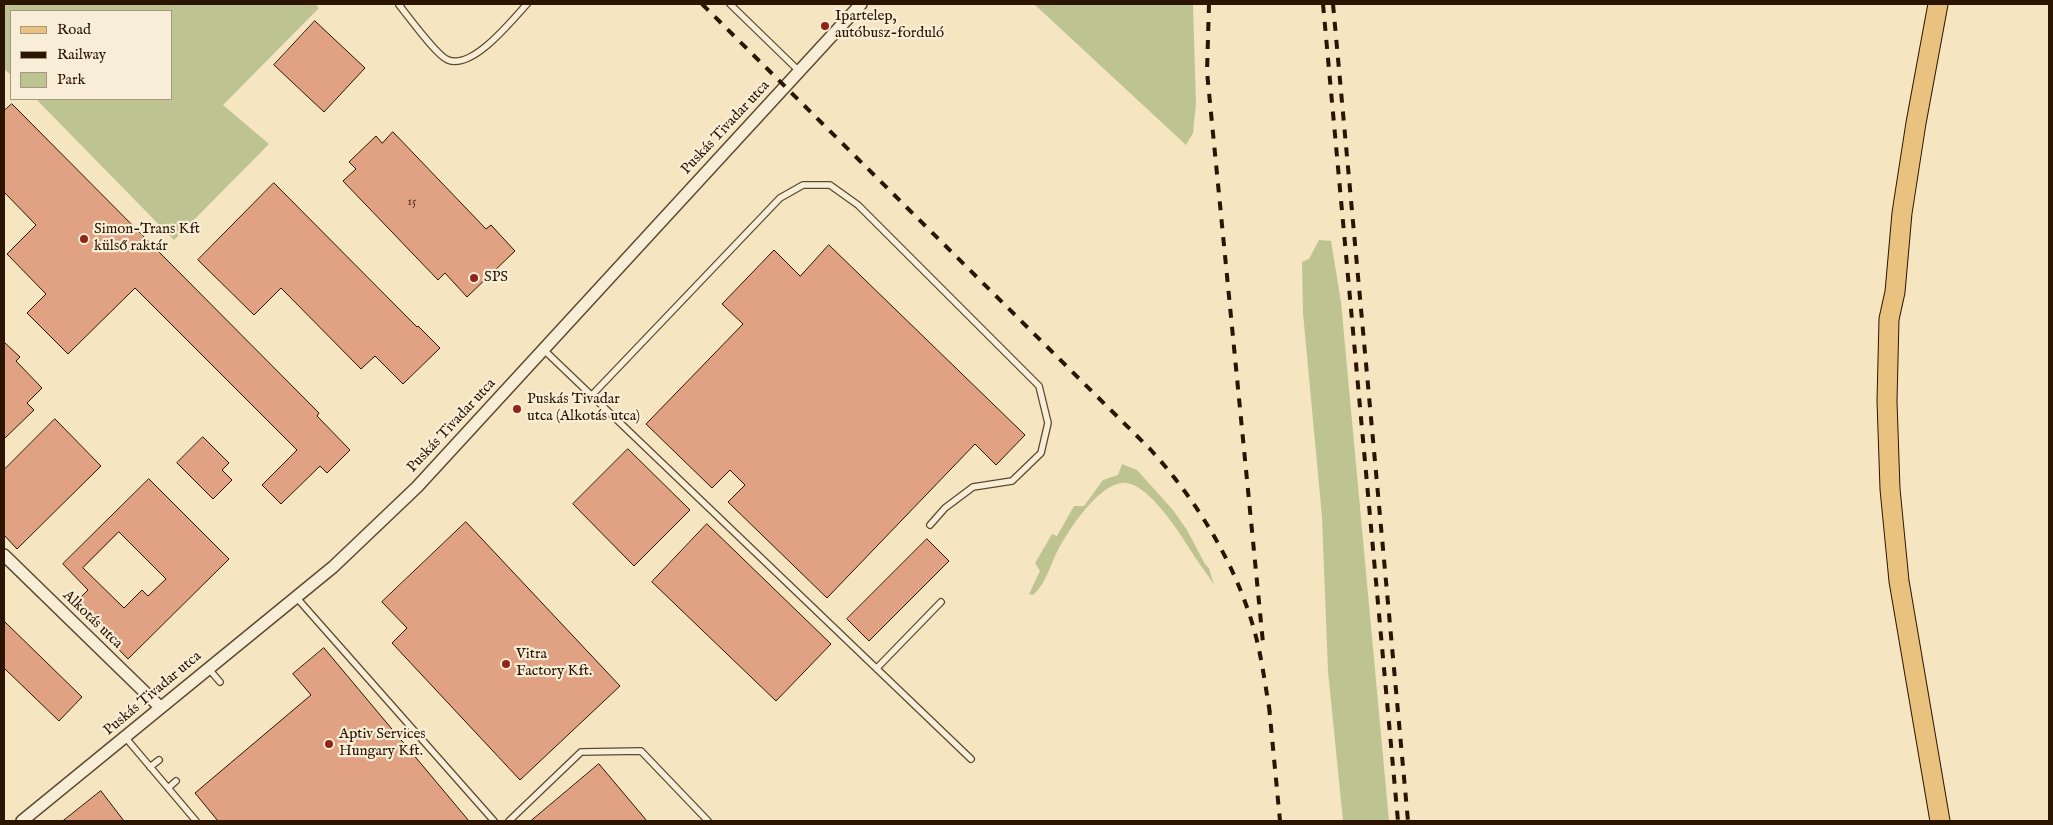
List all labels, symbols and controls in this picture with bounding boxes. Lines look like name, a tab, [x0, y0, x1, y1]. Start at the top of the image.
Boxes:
place label: Ipartelep, autóbusz-forduló	[835, 8, 944, 43]
legend	[10, 10, 172, 100]
text: Road	[57, 20, 91, 39]
marker: Ipartelep, autóbusz-forduló	[819, 20, 831, 32]
text: Railway	[57, 45, 106, 64]
text: Park	[57, 70, 86, 89]
street label: Puskás Tivadar utca	[678, 77, 774, 179]
house number: 15	[408, 196, 416, 210]
place label: Simon-Trans Kft külső raktár	[94, 221, 200, 256]
marker: Simon-Trans Kft külső raktár	[78, 233, 90, 245]
place label: SPS	[484, 269, 508, 287]
marker: SPS	[468, 272, 480, 284]
street label: Puskás Tivadar utca	[404, 375, 500, 477]
place label: Puskás Tivadar utca (Alkotás utca)	[527, 391, 640, 426]
marker: Puskás Tivadar utca (Alkotás utca)	[511, 403, 523, 415]
street label: Alkotás utca	[58, 587, 126, 653]
place label: Vitra Factory Kft.	[516, 646, 592, 681]
street label: Puskás Tivadar utca	[101, 648, 205, 740]
marker: Vitra Factory Kft.	[500, 658, 512, 670]
place label: Aptiv Services Hungary Kft.	[339, 726, 426, 761]
marker: Aptiv Services Hungary Kft.	[323, 738, 335, 750]

